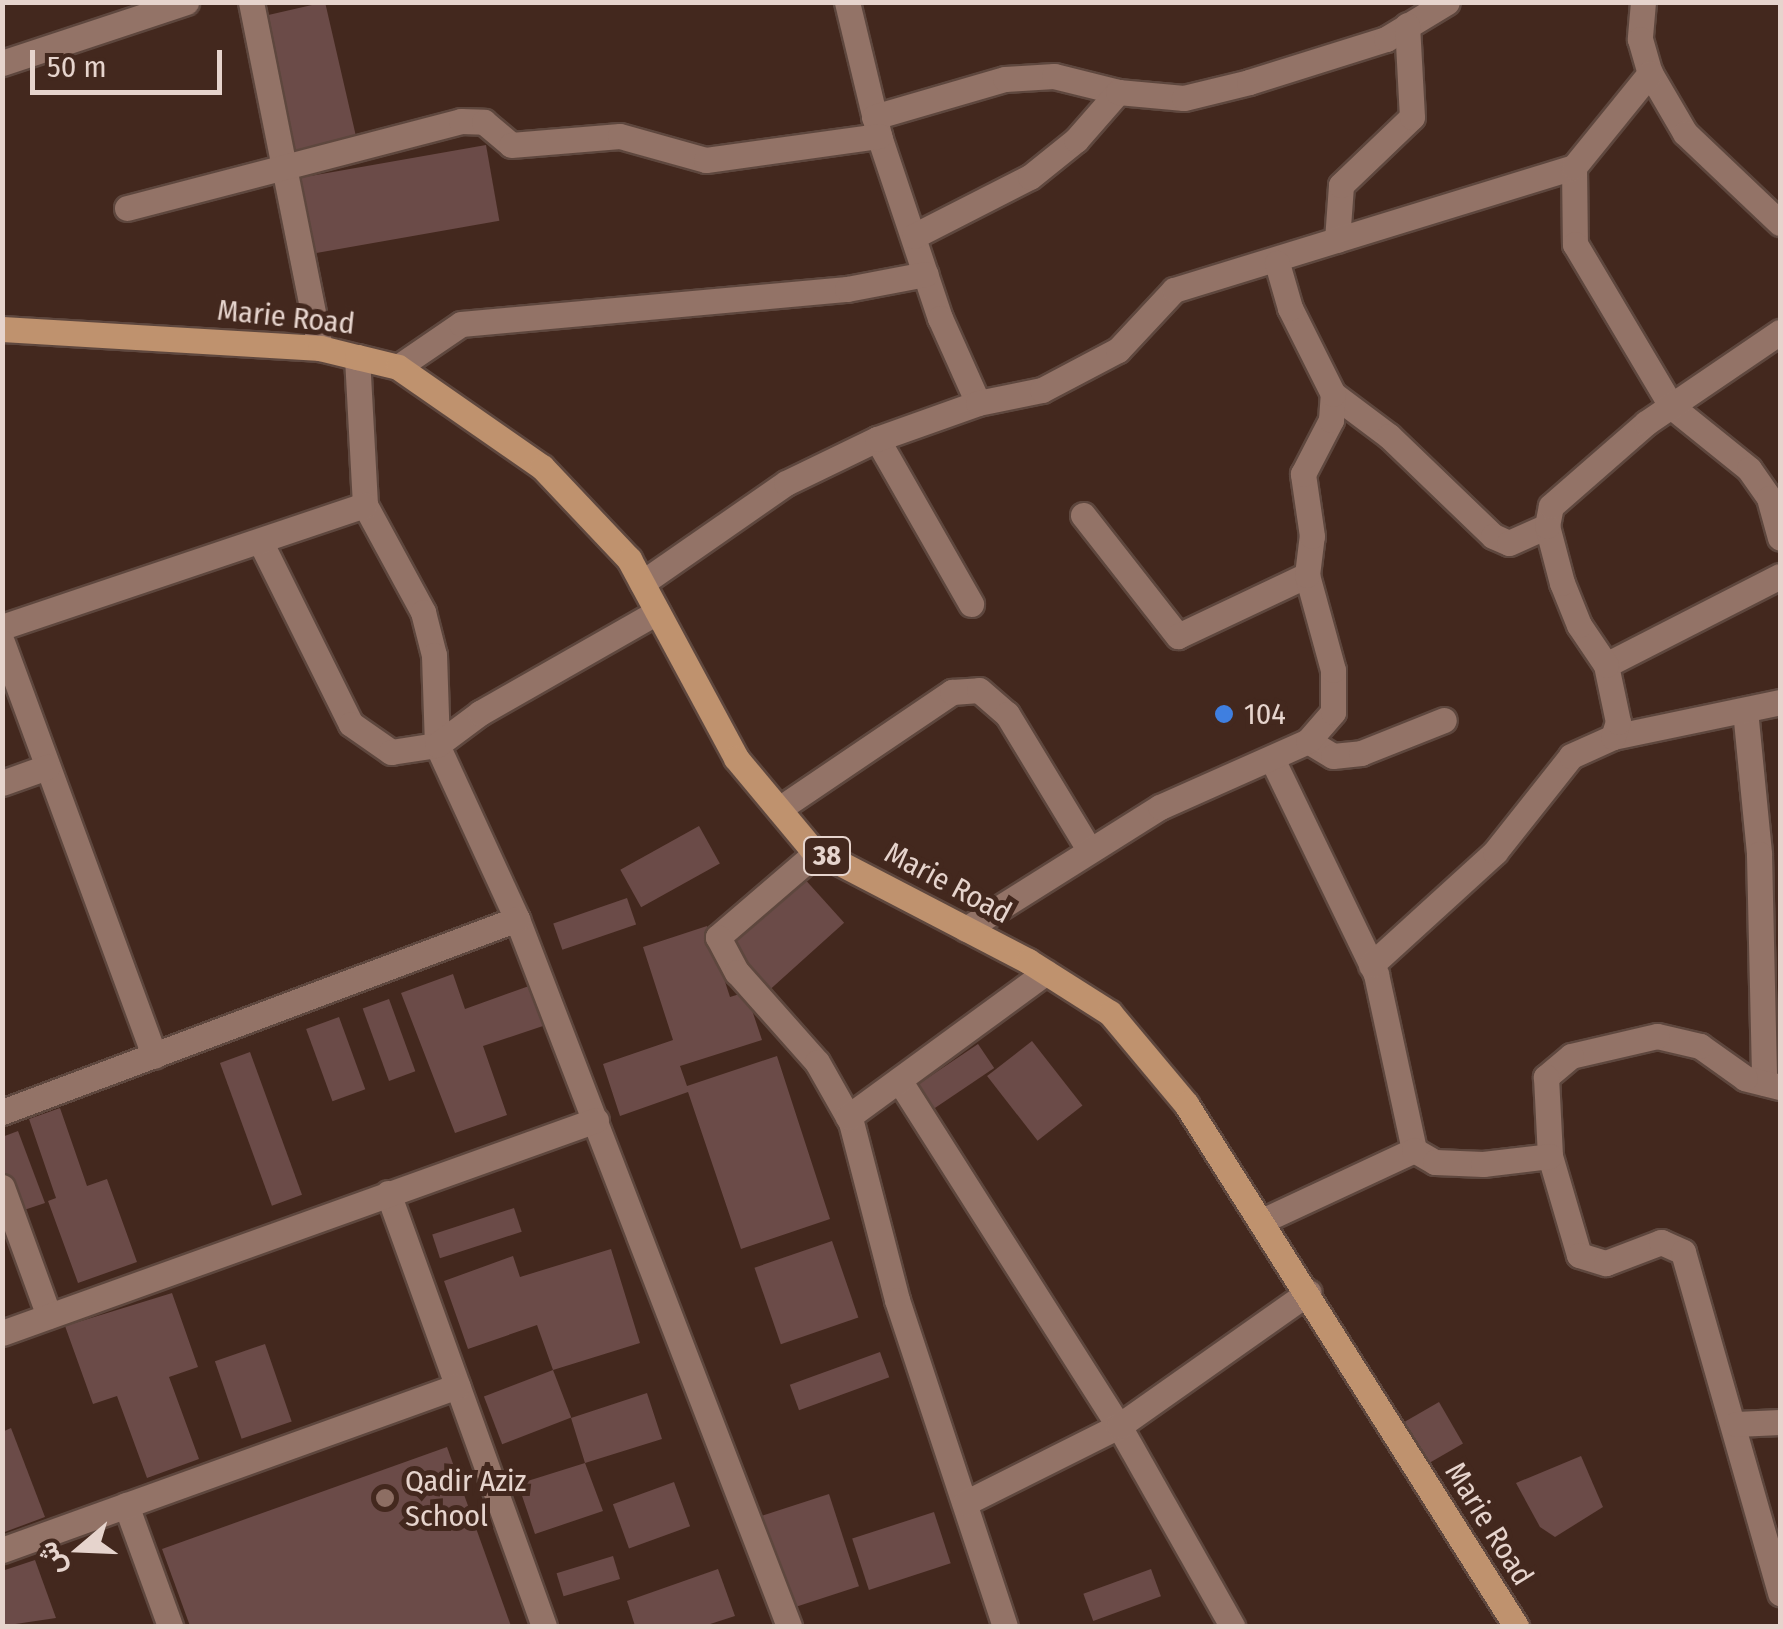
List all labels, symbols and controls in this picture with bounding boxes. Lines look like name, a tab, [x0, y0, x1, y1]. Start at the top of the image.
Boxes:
scale bar	[35, 30, 228, 92]
text: 50 m	[47, 49, 107, 85]
street label: Marie Road	[215, 292, 357, 342]
place label: 104	[1244, 696, 1286, 732]
marker: 104	[1213, 703, 1235, 725]
road number: 38	[802, 833, 852, 879]
street label: Marie Road	[879, 835, 1017, 931]
street label: Marie Road	[1437, 1456, 1541, 1592]
place label: Qadir Aziz School	[405, 1463, 526, 1534]
marker: Qadir Aziz School	[374, 1487, 396, 1509]
north arrow	[30, 1499, 130, 1599]
text: ش	[30, 1538, 72, 1580]

